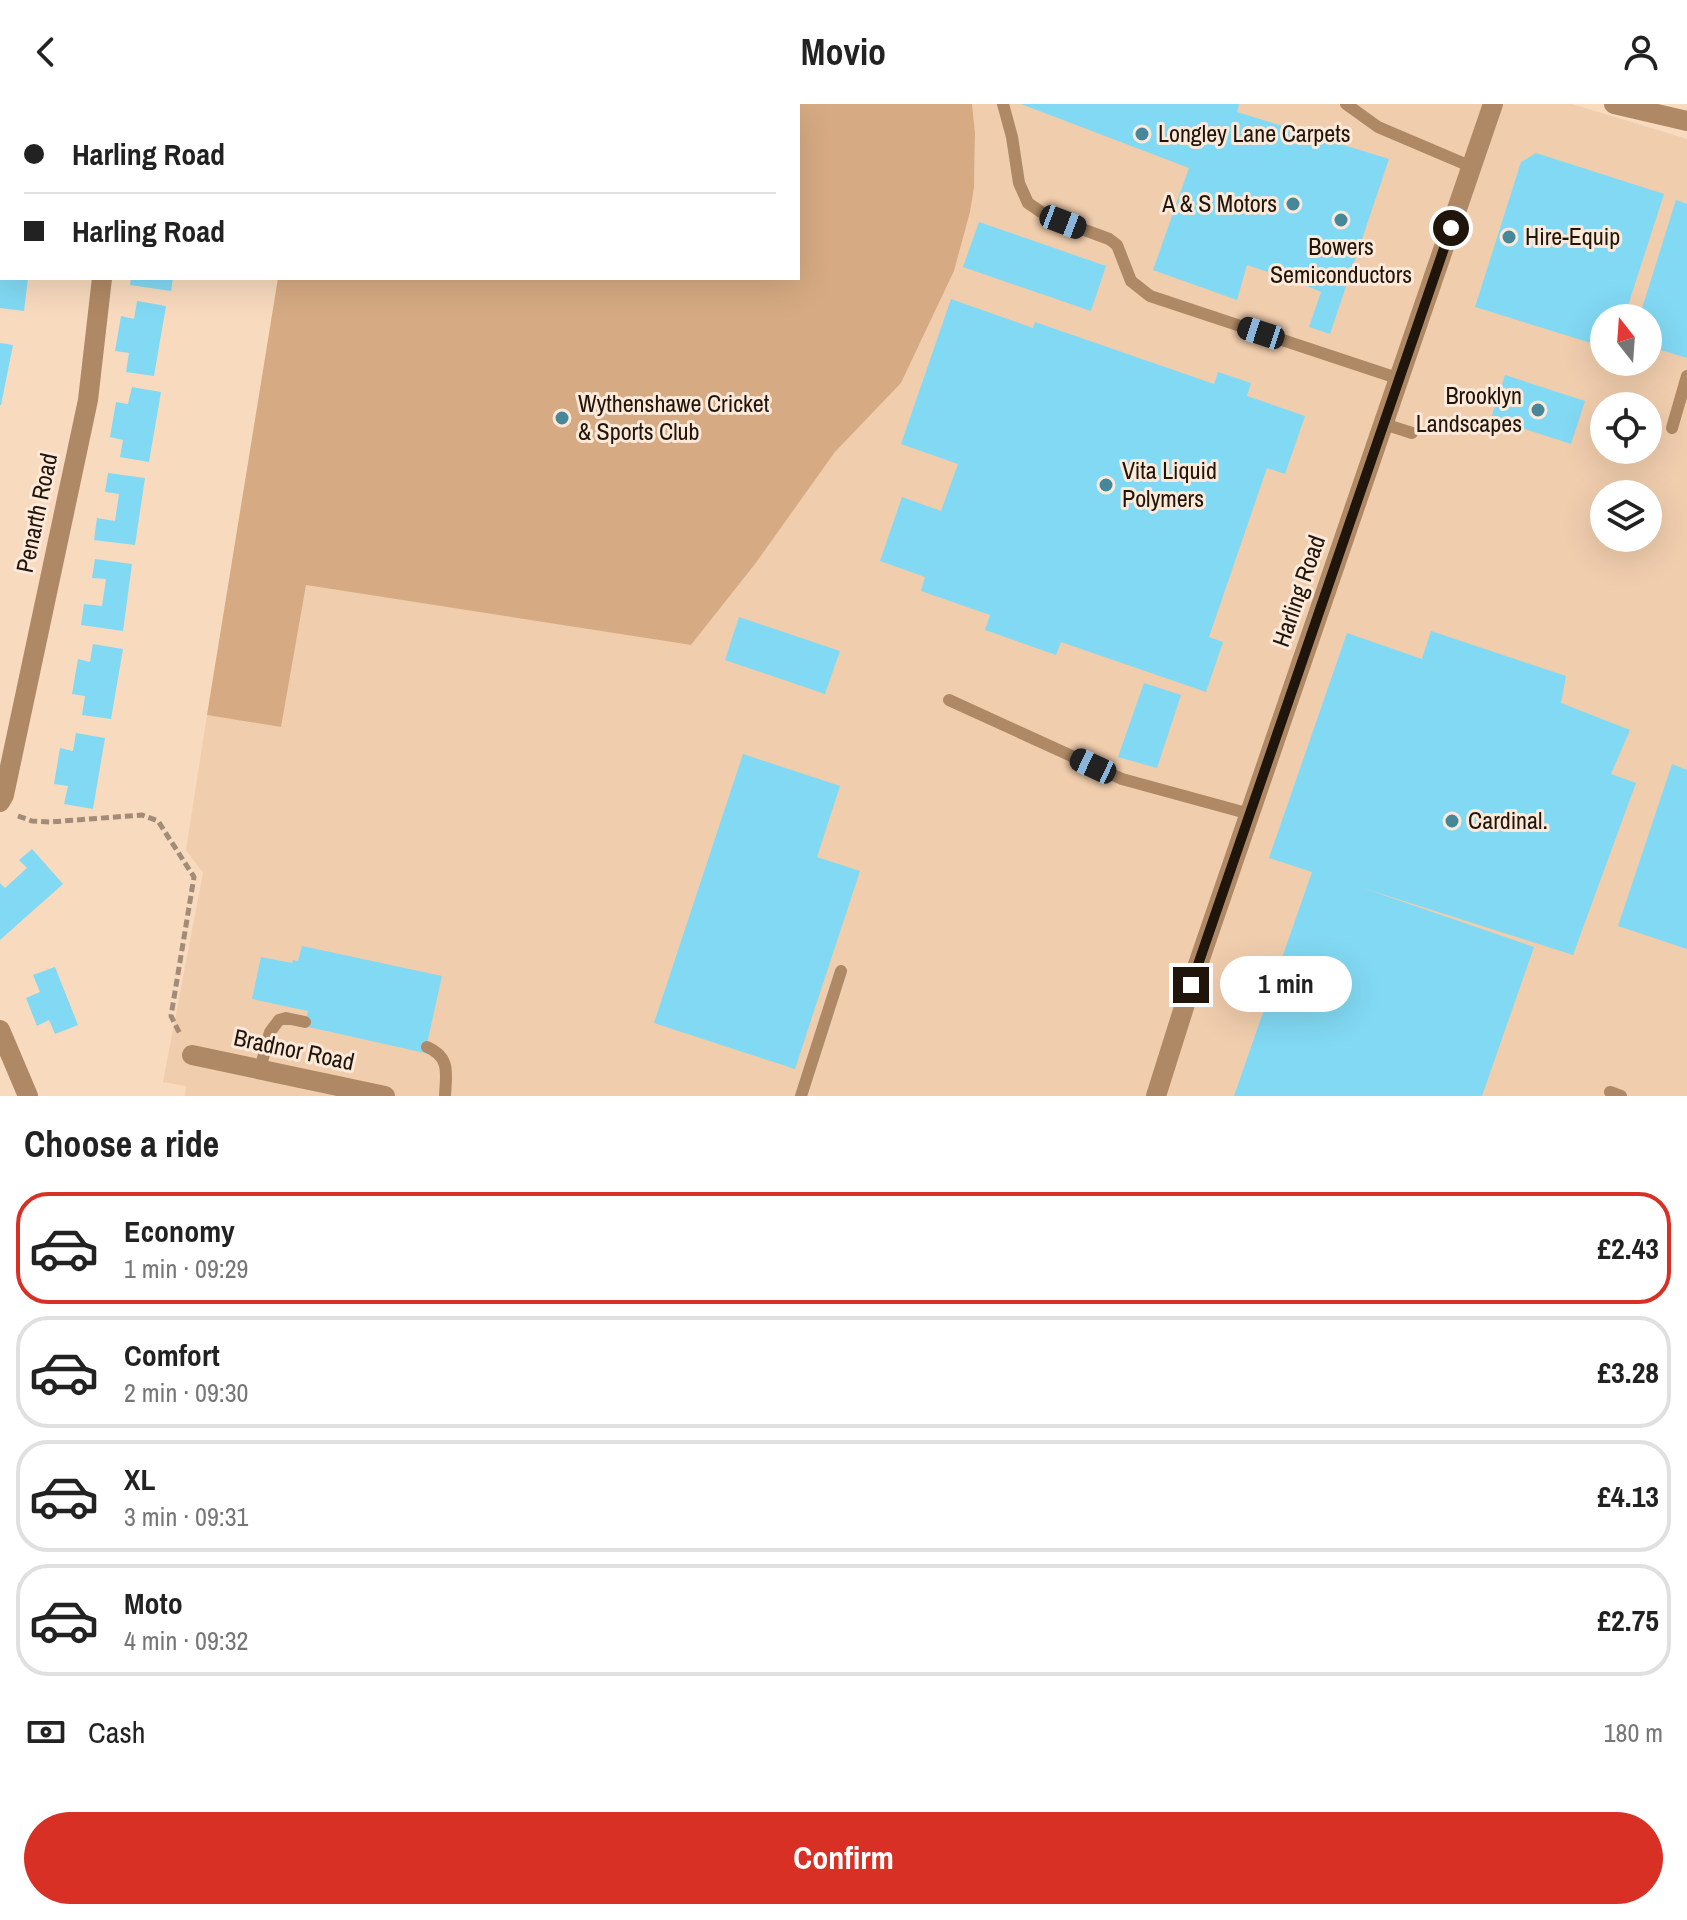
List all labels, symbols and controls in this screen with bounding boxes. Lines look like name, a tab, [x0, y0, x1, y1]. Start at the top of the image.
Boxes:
text: Movio	[801, 28, 886, 76]
icon: back	[24, 30, 68, 74]
icon: person	[1619, 30, 1663, 74]
place label: Longley Lane Carpets	[1158, 117, 1351, 149]
marker: Longley Lane Carpets	[1133, 125, 1151, 143]
text: Harling Road	[72, 134, 225, 174]
place label: A & S Motors	[1161, 187, 1277, 219]
marker: A & S Motors	[1284, 195, 1302, 213]
car	[1036, 202, 1090, 242]
route start	[1433, 210, 1469, 246]
text: Harling Road	[72, 211, 225, 251]
marker: Bowers Semiconductors	[1332, 211, 1350, 229]
place label: Hire-Equip	[1525, 220, 1620, 252]
marker: Hire-Equip	[1500, 228, 1518, 246]
place label: Bowers Semiconductors	[1270, 230, 1412, 290]
north arrow	[1590, 304, 1662, 376]
map controls	[1590, 304, 1662, 552]
car	[1234, 314, 1288, 352]
place label: Brooklyn Landscapes	[1416, 379, 1522, 439]
place label: Wythenshawe Cricket & Sports Club	[578, 387, 770, 447]
button: locate	[1590, 392, 1662, 464]
marker: Brooklyn Landscapes	[1529, 401, 1547, 419]
marker: Wythenshawe Cricket & Sports Club	[553, 409, 571, 427]
street label: Penarth Road	[8, 450, 64, 576]
place label: Vita Liquid Polymers	[1122, 454, 1217, 514]
marker: Vita Liquid Polymers	[1097, 476, 1115, 494]
button: layers	[1590, 480, 1662, 552]
street label: Harling Road	[1264, 531, 1332, 651]
car	[1066, 745, 1120, 787]
place label: Cardinal.	[1468, 804, 1548, 836]
marker: Cardinal.	[1443, 812, 1461, 830]
callout: 1 min	[1219, 957, 1351, 1013]
text: 1 min	[1258, 966, 1314, 1001]
route end	[1173, 967, 1209, 1003]
street label: Bradnor Road	[231, 1021, 357, 1077]
text: Choose a ride	[24, 1120, 219, 1168]
text: Economy	[124, 1211, 235, 1251]
icon: car	[28, 1212, 100, 1284]
text: £2.43	[1597, 1228, 1659, 1268]
text: 1 min · 09:29	[124, 1251, 248, 1286]
text: Comfort	[124, 1335, 220, 1375]
icon: car	[28, 1336, 100, 1408]
text: £3.28	[1597, 1352, 1659, 1392]
text: 2 min · 09:30	[124, 1375, 248, 1410]
text: XL	[124, 1459, 155, 1499]
icon: car	[28, 1460, 100, 1532]
text: £4.13	[1597, 1476, 1659, 1516]
text: 3 min · 09:31	[124, 1499, 248, 1534]
text: Moto	[124, 1583, 183, 1623]
icon: car	[28, 1584, 100, 1656]
text: £2.75	[1597, 1600, 1659, 1640]
text: 4 min · 09:32	[124, 1623, 248, 1658]
icon: cash	[24, 1710, 68, 1754]
text: Cash	[88, 1712, 145, 1752]
text: 180 m	[1604, 1715, 1663, 1750]
button: Confirm	[24, 1812, 1663, 1904]

